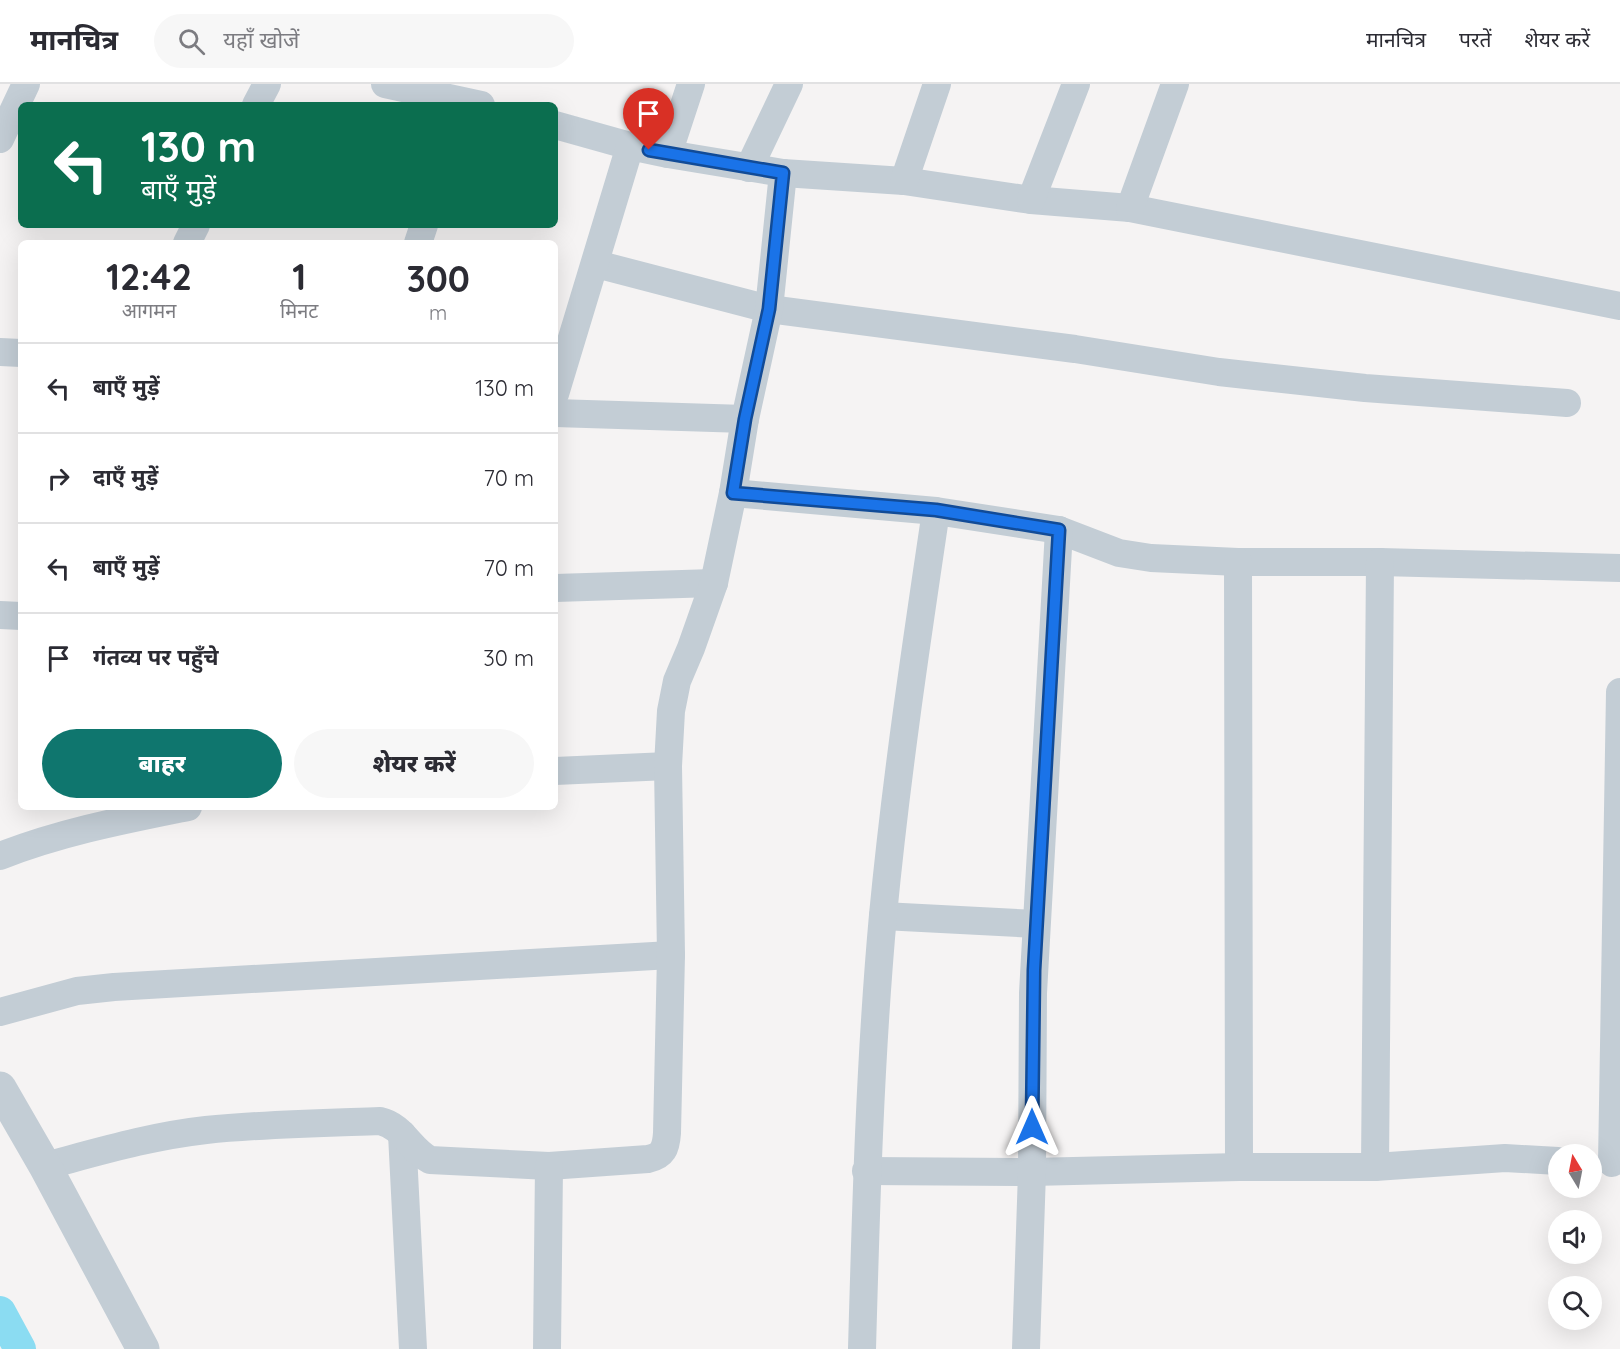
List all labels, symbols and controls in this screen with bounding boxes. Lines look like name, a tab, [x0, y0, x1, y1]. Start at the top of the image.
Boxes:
search box	[154, 14, 574, 68]
text: मानचित्र	[30, 22, 118, 57]
icon: search	[175, 25, 208, 58]
text: यहाँ खोजें	[223, 26, 299, 54]
text: मानचित्र	[1366, 26, 1426, 52]
text: परतें	[1459, 26, 1492, 52]
text: शेयर करें	[1525, 26, 1590, 52]
pin	[623, 88, 674, 150]
icon: arrive	[632, 97, 665, 130]
text: 130 m	[141, 120, 256, 173]
icon: left	[42, 126, 120, 204]
text: बाएँ मुड़ें	[141, 172, 216, 206]
text: 12:42	[106, 254, 192, 299]
text: 1	[292, 254, 306, 299]
text: 300	[406, 256, 470, 301]
text: आगमन	[122, 298, 176, 323]
text: मिनट	[280, 298, 318, 323]
text: m	[429, 300, 447, 325]
icon: left	[42, 372, 75, 405]
text: बाएँ मुड़ें	[93, 373, 159, 401]
text: 130 m	[475, 374, 534, 402]
icon: right	[42, 462, 75, 495]
text: दाएँ मुड़ें	[93, 463, 158, 491]
text: 70 m	[484, 464, 534, 492]
icon: left	[42, 552, 75, 585]
text: बाएँ मुड़ें	[93, 553, 159, 581]
text: 70 m	[484, 554, 534, 582]
icon: arrive	[42, 642, 75, 675]
text: गंतव्य पर पहुँचे	[93, 643, 218, 671]
text: 30 m	[483, 644, 534, 672]
button: बाहर	[42, 729, 282, 798]
button: शेयर करें	[294, 729, 534, 798]
position arrow	[1000, 1095, 1064, 1159]
north arrow	[1548, 1144, 1602, 1198]
map controls	[1548, 1144, 1602, 1330]
button: sound	[1548, 1210, 1602, 1264]
button: search	[1548, 1276, 1602, 1330]

